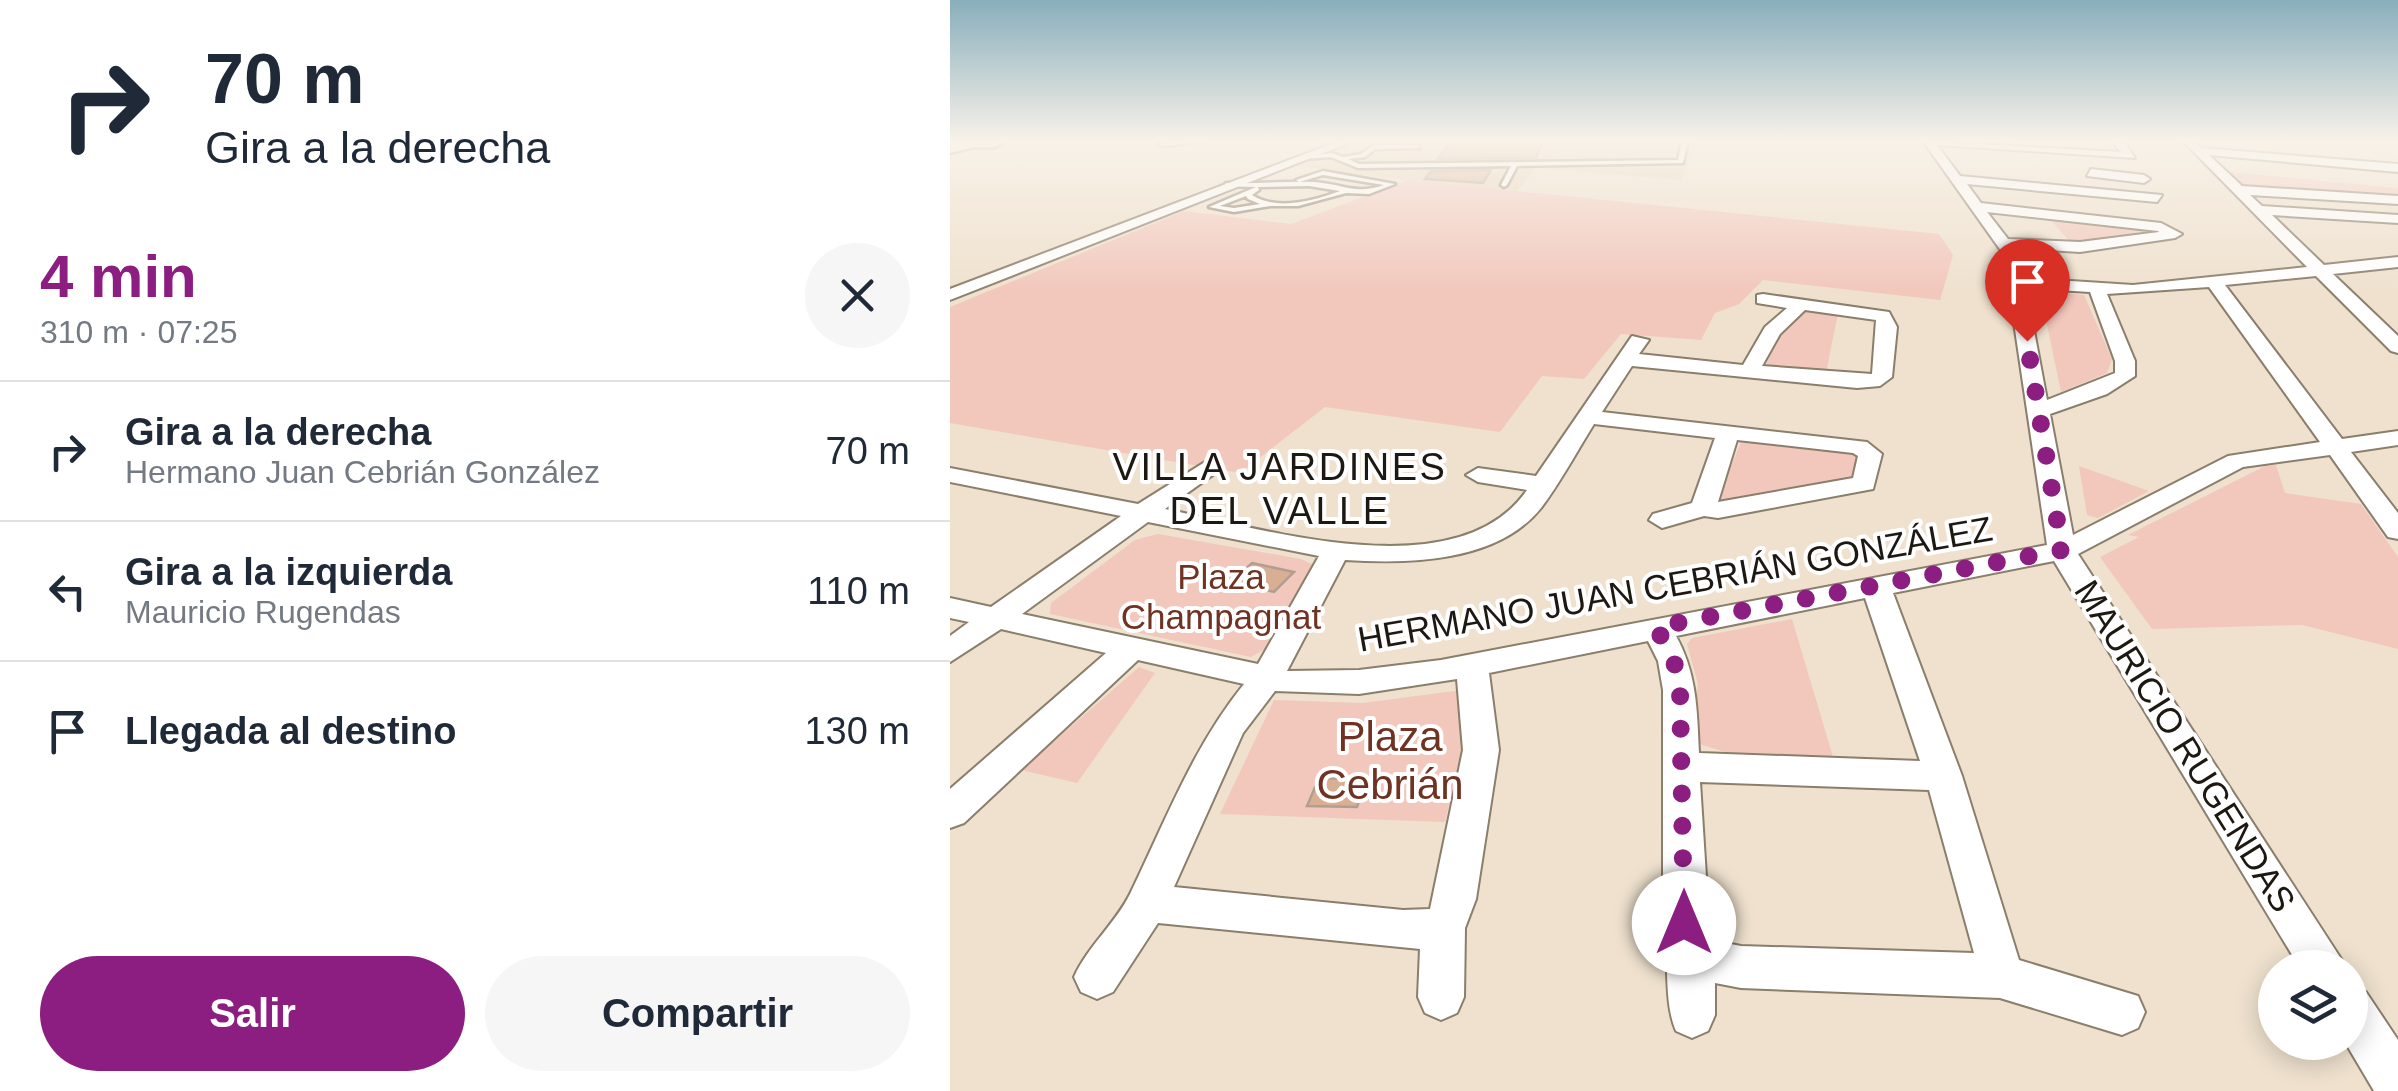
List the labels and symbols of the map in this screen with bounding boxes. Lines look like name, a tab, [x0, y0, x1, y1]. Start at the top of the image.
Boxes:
pin	[1985, 239, 2070, 342]
district label: VILLA JARDINES DEL VALLE	[1113, 446, 1447, 532]
street label: HERMANO JUAN CEBRIÁN GONZÁLEZ	[1355, 508, 1995, 659]
park label: Plaza Champagnat	[1121, 557, 1321, 636]
street label: MAURICIO RUGENDAS	[2067, 573, 2303, 919]
park label: Plaza Cebrián	[1316, 713, 1464, 808]
position arrow	[1632, 871, 1736, 975]

